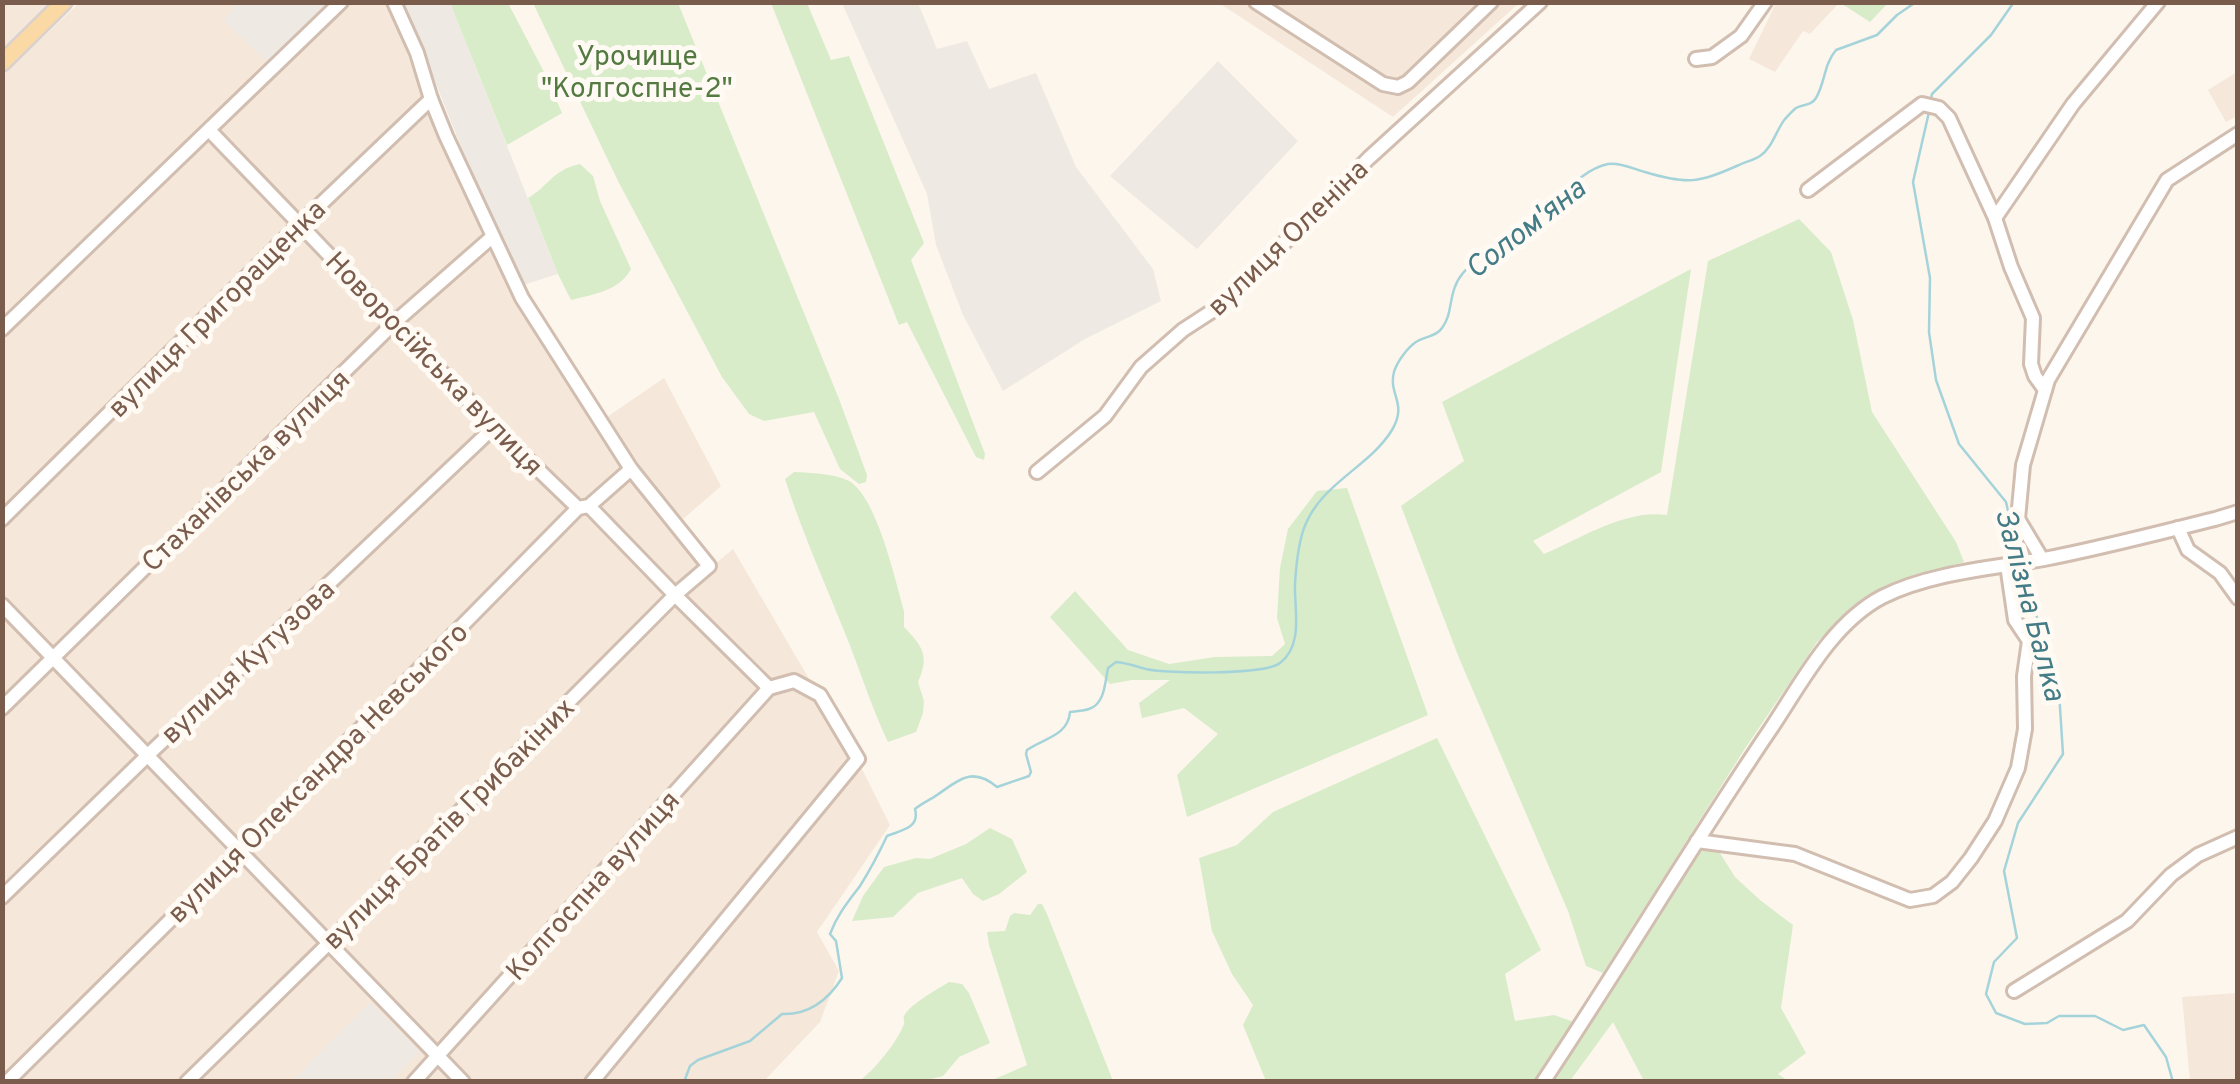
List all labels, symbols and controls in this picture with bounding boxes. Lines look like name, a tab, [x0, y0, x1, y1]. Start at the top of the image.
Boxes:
park label: Урочище "Колгоспне-2"	[541, 40, 733, 108]
street label: вулиця Оленіна	[1201, 153, 1377, 325]
water label: Солом'яна	[1459, 171, 1595, 288]
street label: вулиця Григоращенка	[101, 193, 335, 427]
street label: Новоросійська вулиця	[316, 245, 550, 485]
street label: Стаханівська вулиця	[135, 363, 359, 581]
water label: Залізна Балка	[1985, 506, 2072, 706]
street label: вулиця Кутузова	[154, 573, 344, 753]
street label: вулиця Олександра Невського	[161, 616, 477, 932]
street label: вулиця Братів Грибакіних	[316, 691, 584, 959]
street label: Колгоспна вулиця	[499, 785, 689, 990]

